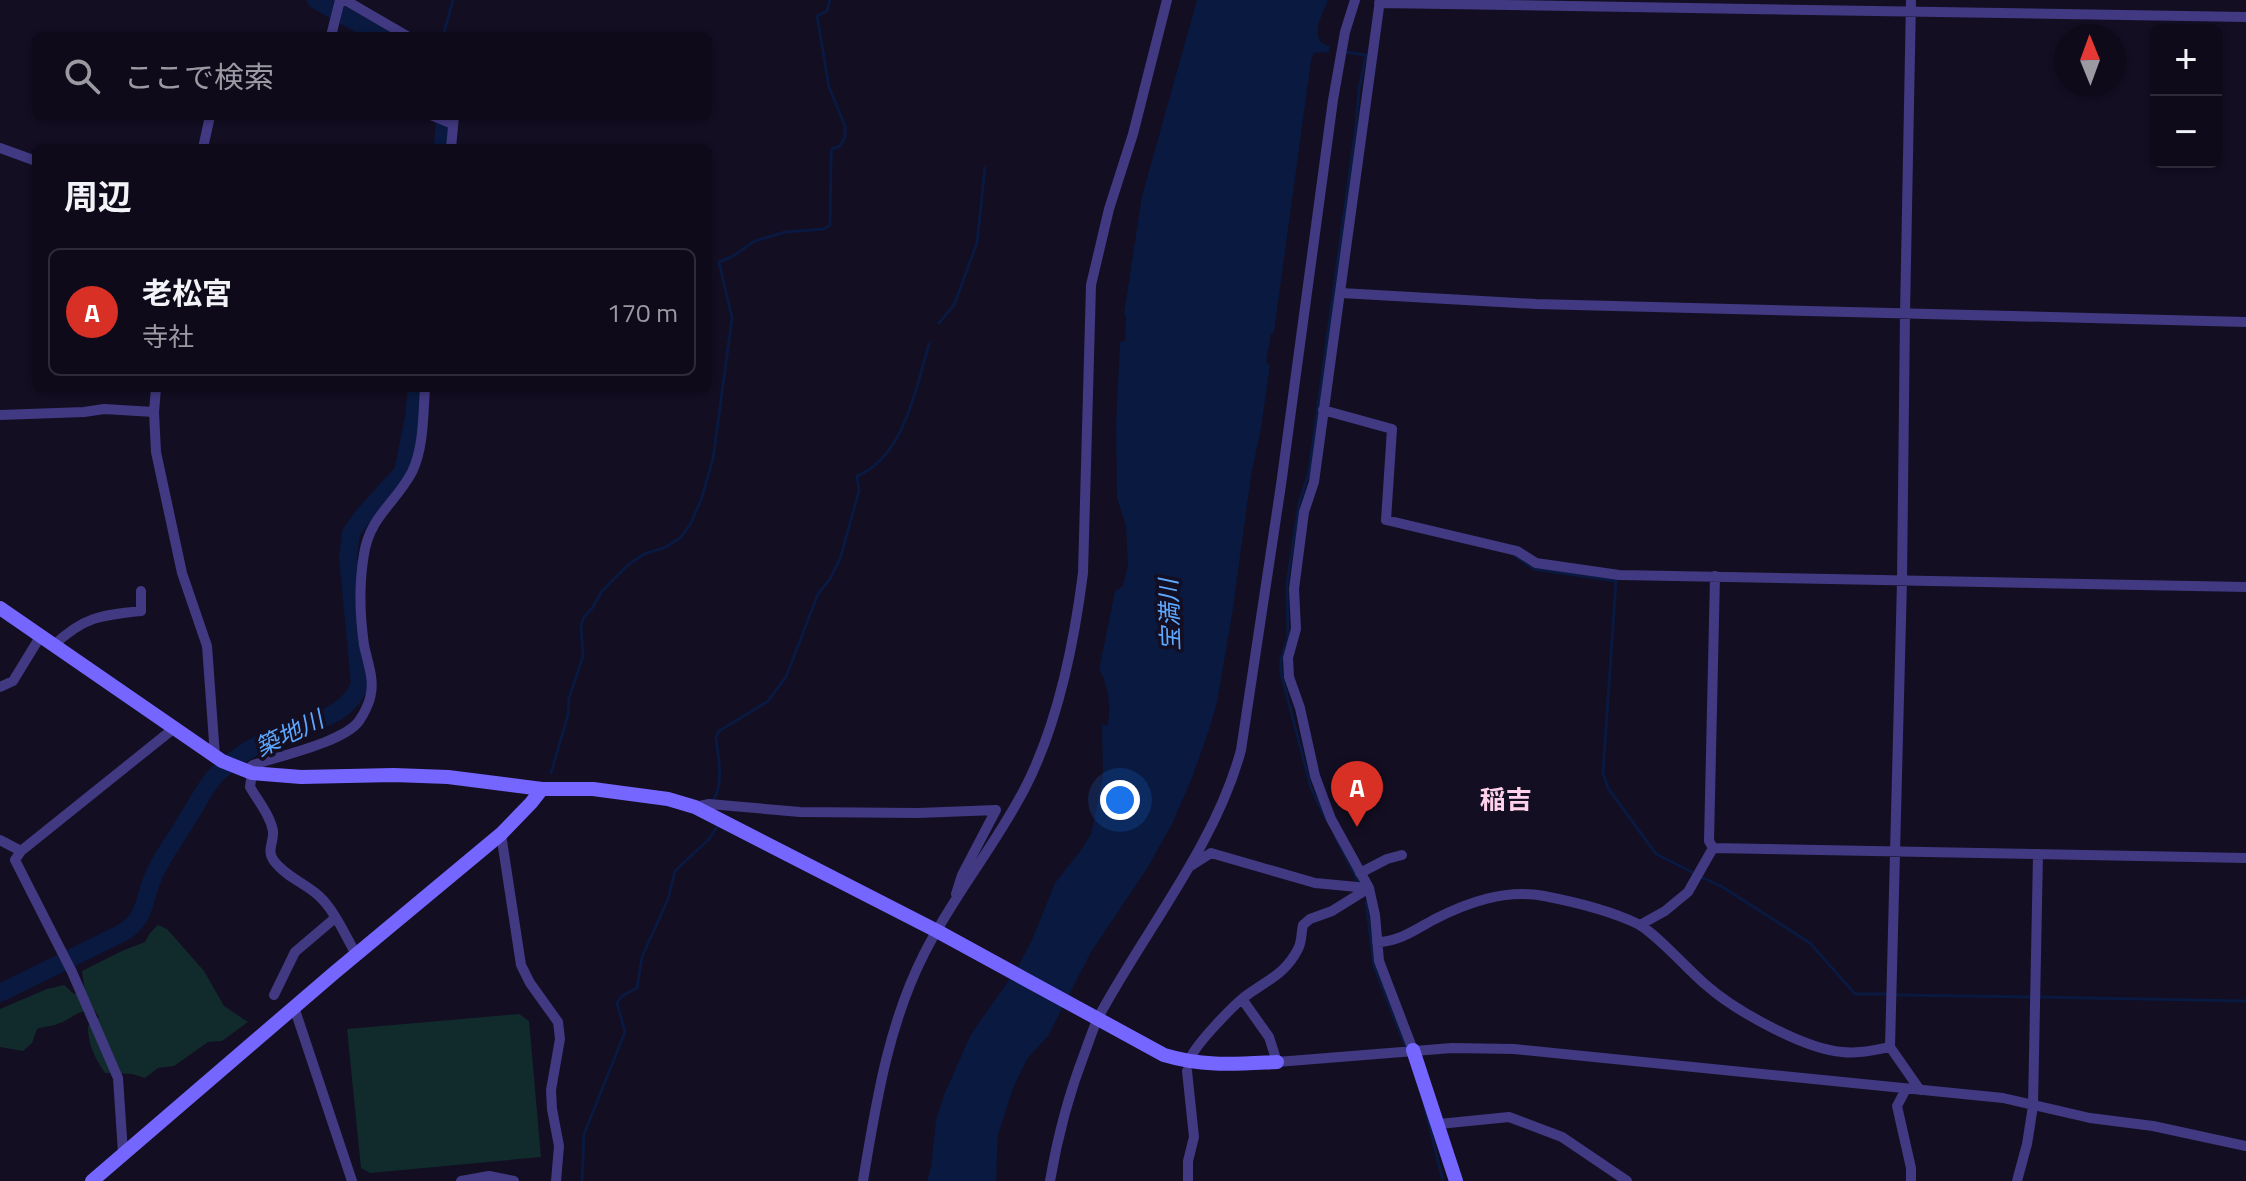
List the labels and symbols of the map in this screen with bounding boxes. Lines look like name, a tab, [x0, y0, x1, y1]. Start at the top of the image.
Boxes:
north arrow	[2054, 24, 2126, 96]
water label: 宝満川	[1150, 575, 1188, 652]
water label: 築地川	[249, 700, 332, 765]
pin: A	[1331, 761, 1383, 827]
your location	[1100, 780, 1140, 820]
district label: 稲吉	[1480, 780, 1532, 819]

